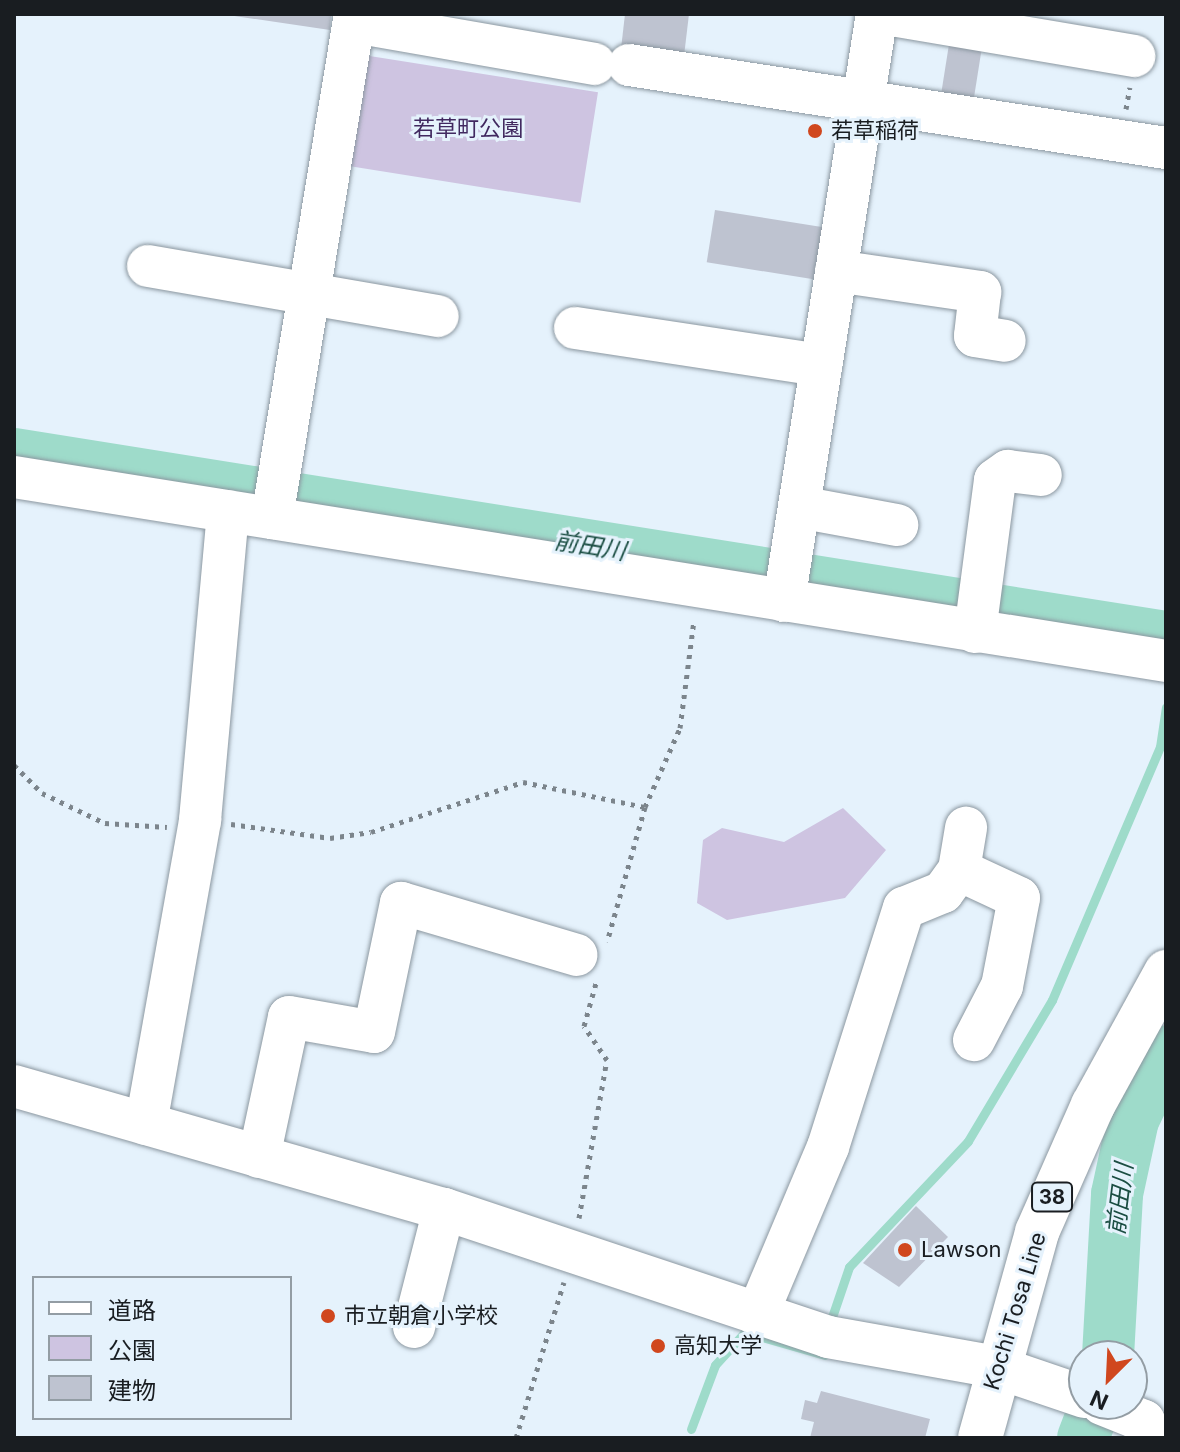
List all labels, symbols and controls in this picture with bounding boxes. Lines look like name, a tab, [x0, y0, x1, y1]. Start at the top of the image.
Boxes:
park label: 若草町公園	[413, 116, 523, 142]
place label: 若草稲荷	[831, 118, 919, 144]
marker: 若草稲荷	[806, 122, 824, 140]
water label: 前田川	[552, 526, 628, 566]
water label: 前田川	[1101, 1162, 1139, 1236]
road number: 38	[1030, 1181, 1074, 1213]
street label: Kochi Tosa Line	[978, 1229, 1052, 1393]
place label: Lawson	[921, 1237, 1002, 1263]
marker: Lawson	[896, 1241, 914, 1259]
legend	[32, 1276, 292, 1420]
text: 道路	[108, 1296, 156, 1325]
place label: 市立朝倉小学校	[344, 1303, 498, 1329]
marker: 市立朝倉小学校	[319, 1307, 337, 1325]
place label: 高知大学	[674, 1333, 762, 1359]
text: 公園	[108, 1336, 156, 1365]
marker: 高知大学	[649, 1337, 667, 1355]
north arrow	[1068, 1340, 1148, 1420]
text: 建物	[108, 1376, 156, 1405]
text: N	[1086, 1385, 1112, 1415]

